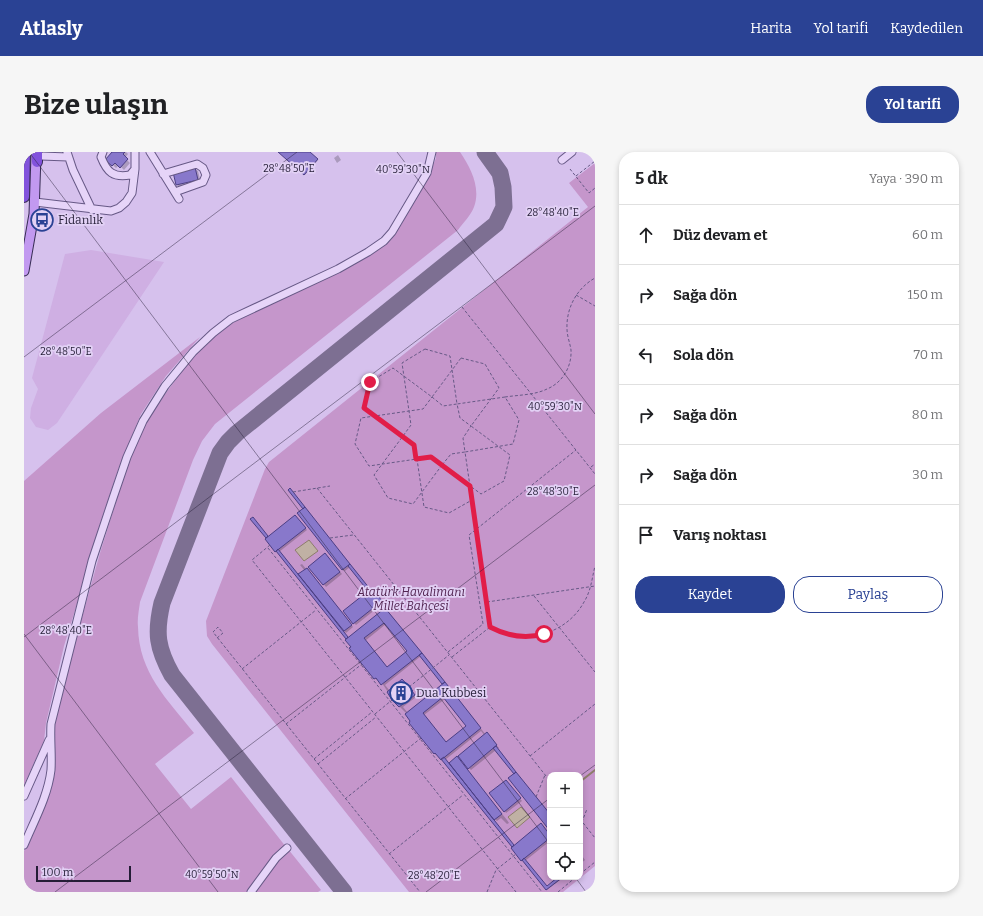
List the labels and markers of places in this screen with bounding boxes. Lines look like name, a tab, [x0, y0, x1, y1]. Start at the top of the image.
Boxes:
bus stop icon: Fidanlık	[29, 207, 55, 233]
place label: Fidanlık	[58, 213, 103, 227]
building icon: Dua Kubbesi	[388, 680, 414, 706]
place label: Dua Kubbesi	[416, 686, 487, 700]

